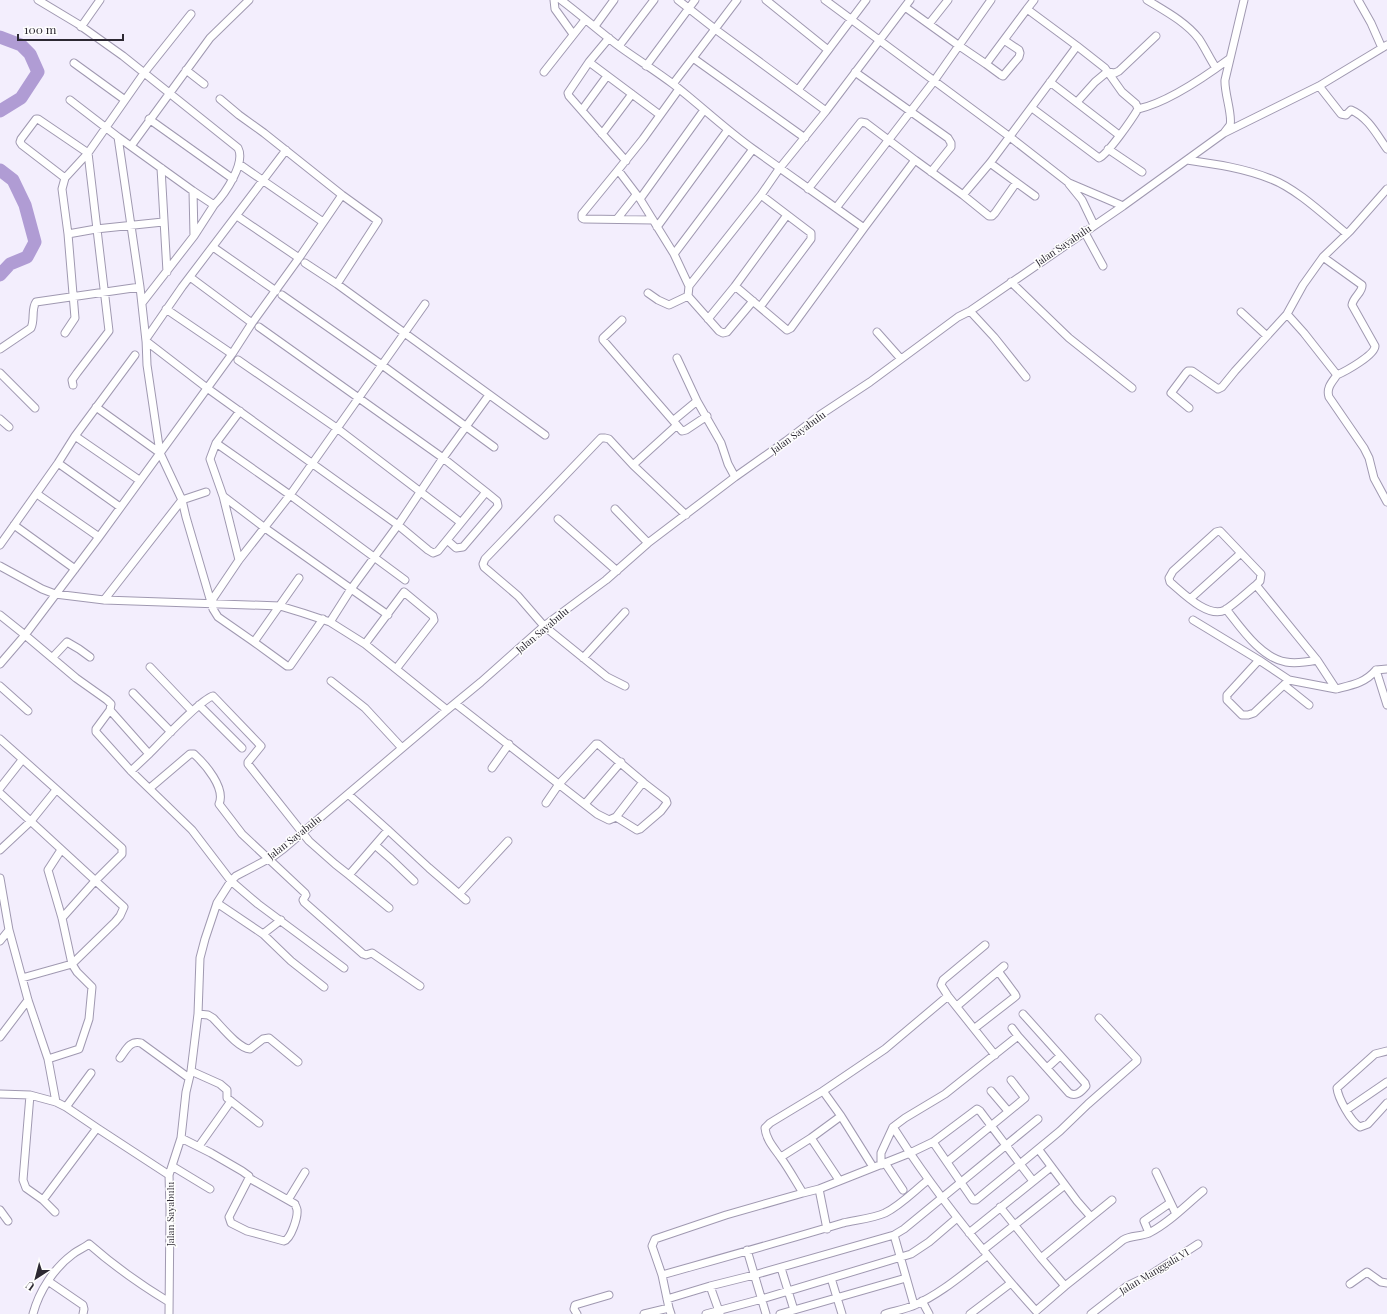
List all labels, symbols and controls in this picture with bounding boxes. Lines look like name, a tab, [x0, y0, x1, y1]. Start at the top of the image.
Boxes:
scale bar	[18, 16, 123, 42]
text: 100 m	[24, 21, 57, 37]
street label: Jalan Sayabulu	[1031, 221, 1094, 269]
street label: Jalan Sayabulu	[767, 407, 828, 457]
street label: Jalan Sayabulu	[512, 604, 571, 657]
street label: Jalan Sayabulu	[263, 811, 324, 863]
street label: Jalan Sayabulu	[163, 1181, 177, 1247]
street label: Jalan Manggala VI	[1116, 1245, 1191, 1298]
north arrow	[16, 1258, 56, 1298]
text: U	[22, 1278, 37, 1295]

